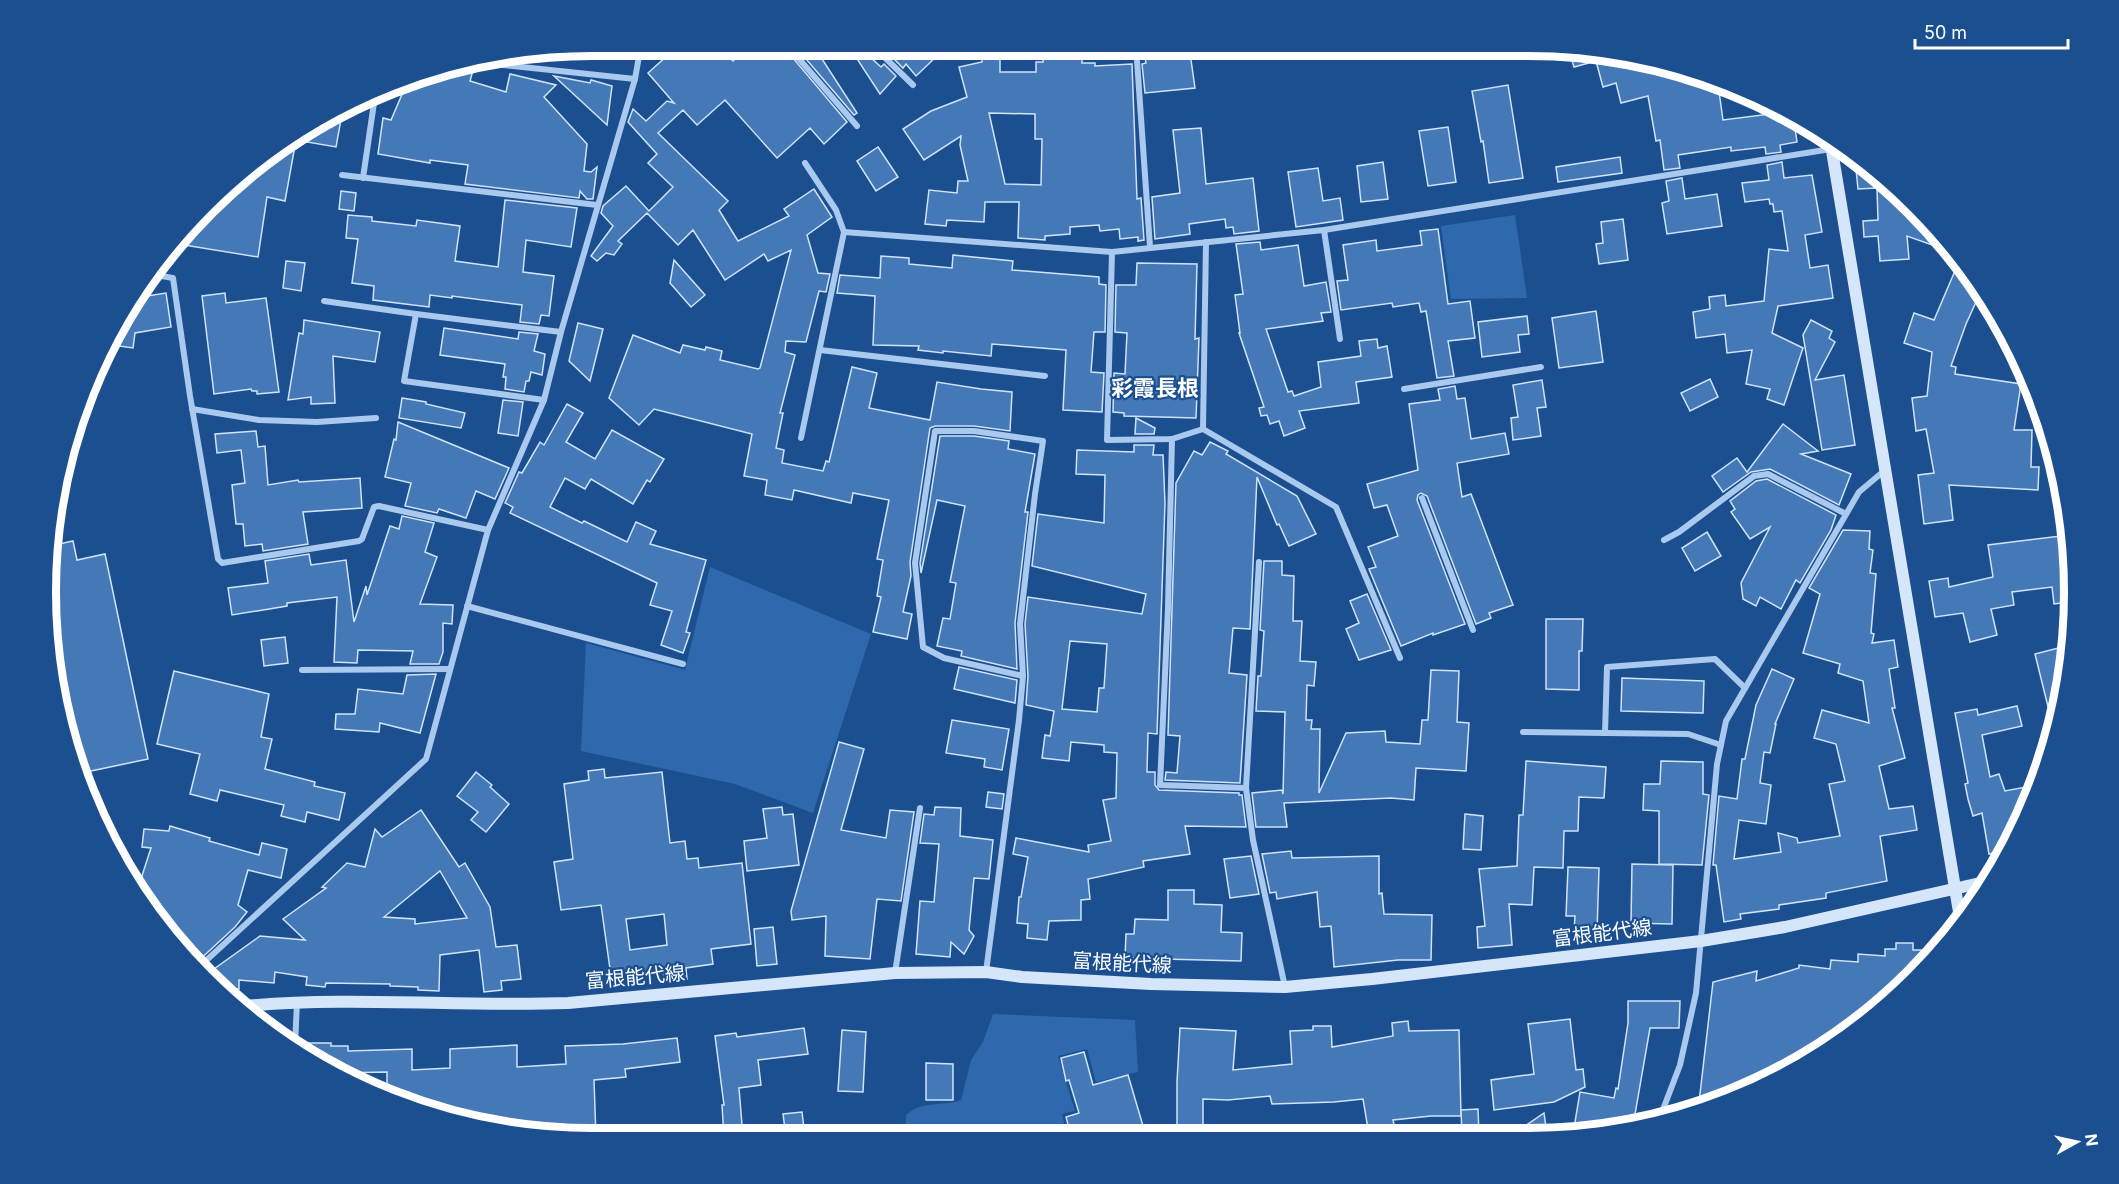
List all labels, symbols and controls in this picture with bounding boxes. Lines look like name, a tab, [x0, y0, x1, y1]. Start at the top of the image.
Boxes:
scale bar	[1915, 12, 2068, 50]
text: 50 m	[1924, 22, 1967, 43]
district label: 彩霞長根	[1111, 375, 1199, 401]
street label: 富根能代線	[1551, 915, 1653, 951]
street label: 富根能代線	[1071, 948, 1173, 978]
street label: 富根能代線	[584, 961, 686, 993]
north arrow	[2047, 1112, 2107, 1172]
text: N	[2081, 1132, 2103, 1147]

